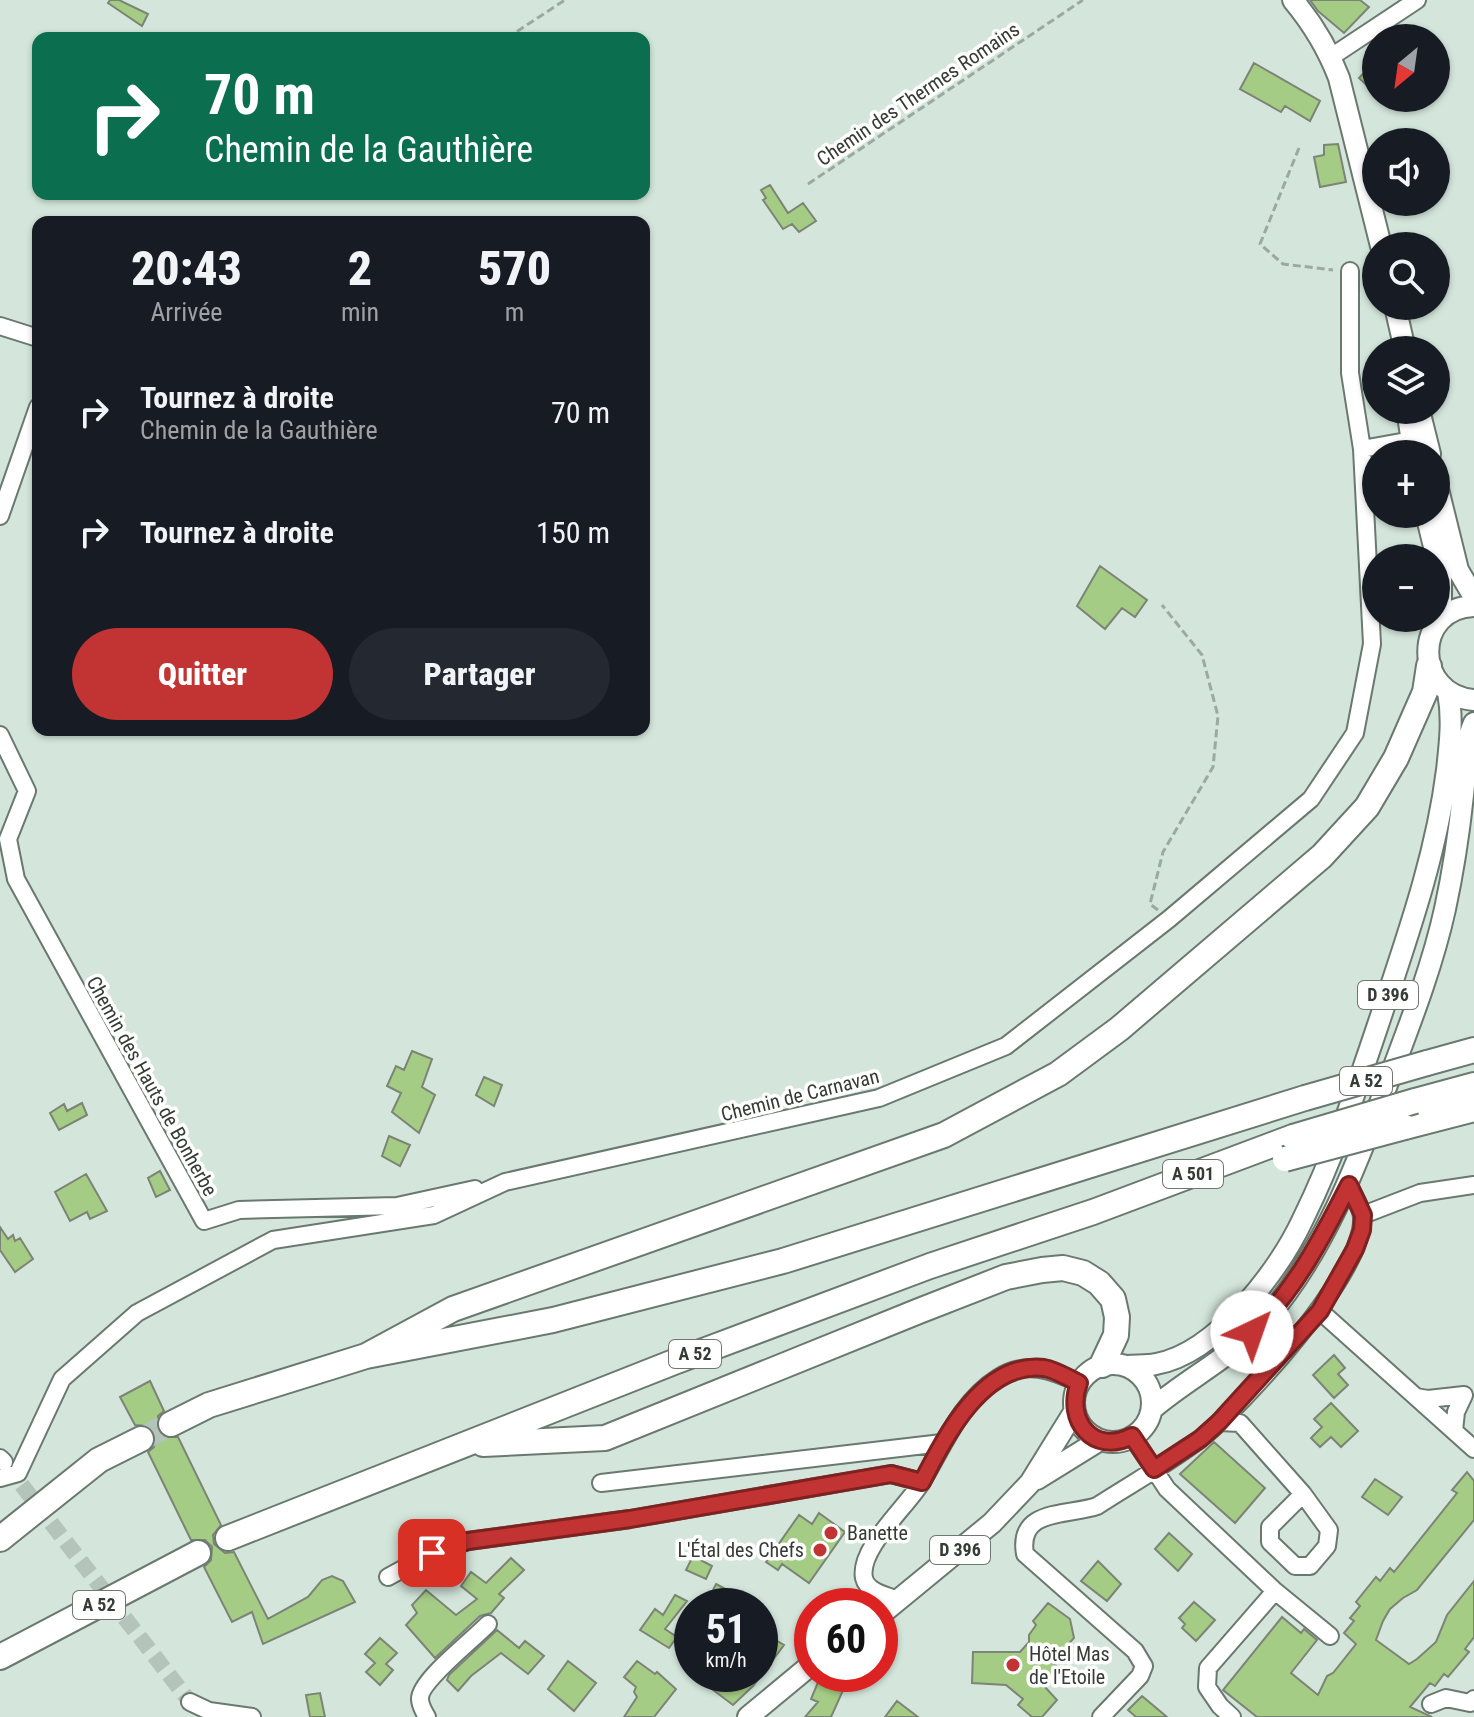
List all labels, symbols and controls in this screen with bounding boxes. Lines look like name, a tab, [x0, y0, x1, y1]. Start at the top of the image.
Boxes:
street label: Chemin des Thermes Romains	[812, 17, 1024, 171]
north arrow	[1362, 24, 1450, 112]
map controls	[1362, 24, 1450, 632]
text: 70 m	[204, 62, 315, 128]
icon: right	[72, 64, 176, 168]
button: sound	[1362, 128, 1450, 216]
text: Chemin de la Gauthière	[204, 129, 533, 171]
button: search	[1362, 232, 1450, 320]
text: 20:43	[131, 240, 242, 297]
text: 2	[348, 240, 372, 297]
text: 570	[478, 240, 551, 297]
text: Arrivée	[150, 297, 223, 327]
text: min	[341, 297, 379, 327]
text: m	[505, 297, 524, 327]
button: layers	[1362, 336, 1450, 424]
text: Tournez à droite	[140, 380, 334, 415]
icon: right	[72, 390, 116, 434]
text: 70 m	[551, 395, 610, 430]
text: Chemin de la Gauthière	[140, 415, 378, 445]
button: +	[1362, 440, 1450, 528]
icon: right	[72, 510, 116, 554]
text: Tournez à droite	[140, 515, 334, 550]
text: 150 m	[536, 515, 610, 550]
button: −	[1362, 544, 1450, 632]
button: Quitter	[72, 628, 333, 720]
button: Partager	[349, 628, 610, 720]
street label: Chemin des Hauts de Bonherbe	[82, 972, 222, 1200]
road number: D 396	[1358, 981, 1418, 1009]
street label: Chemin de Carnavan	[719, 1064, 881, 1126]
road number: A 52	[1340, 1067, 1392, 1095]
road number: A 501	[1163, 1160, 1223, 1188]
position arrow	[1210, 1290, 1294, 1374]
road number: A 52	[669, 1340, 721, 1368]
pin	[398, 1519, 466, 1587]
place label: Banette	[847, 1521, 908, 1545]
marker: Banette	[822, 1524, 840, 1542]
icon: arrive	[410, 1531, 454, 1575]
road number: D 396	[930, 1536, 990, 1564]
place label: L'Étal des Chefs	[678, 1538, 804, 1562]
marker: L'Étal des Chefs	[811, 1541, 829, 1559]
speed limit sign: 60	[794, 1588, 898, 1692]
road number: A 52	[73, 1591, 125, 1619]
text: 51	[706, 1606, 746, 1653]
place label: Hôtel Mas de l'Etoile	[1029, 1642, 1110, 1689]
text: km/h	[705, 1648, 747, 1672]
marker: Hôtel Mas de l'Etoile	[1004, 1656, 1022, 1674]

